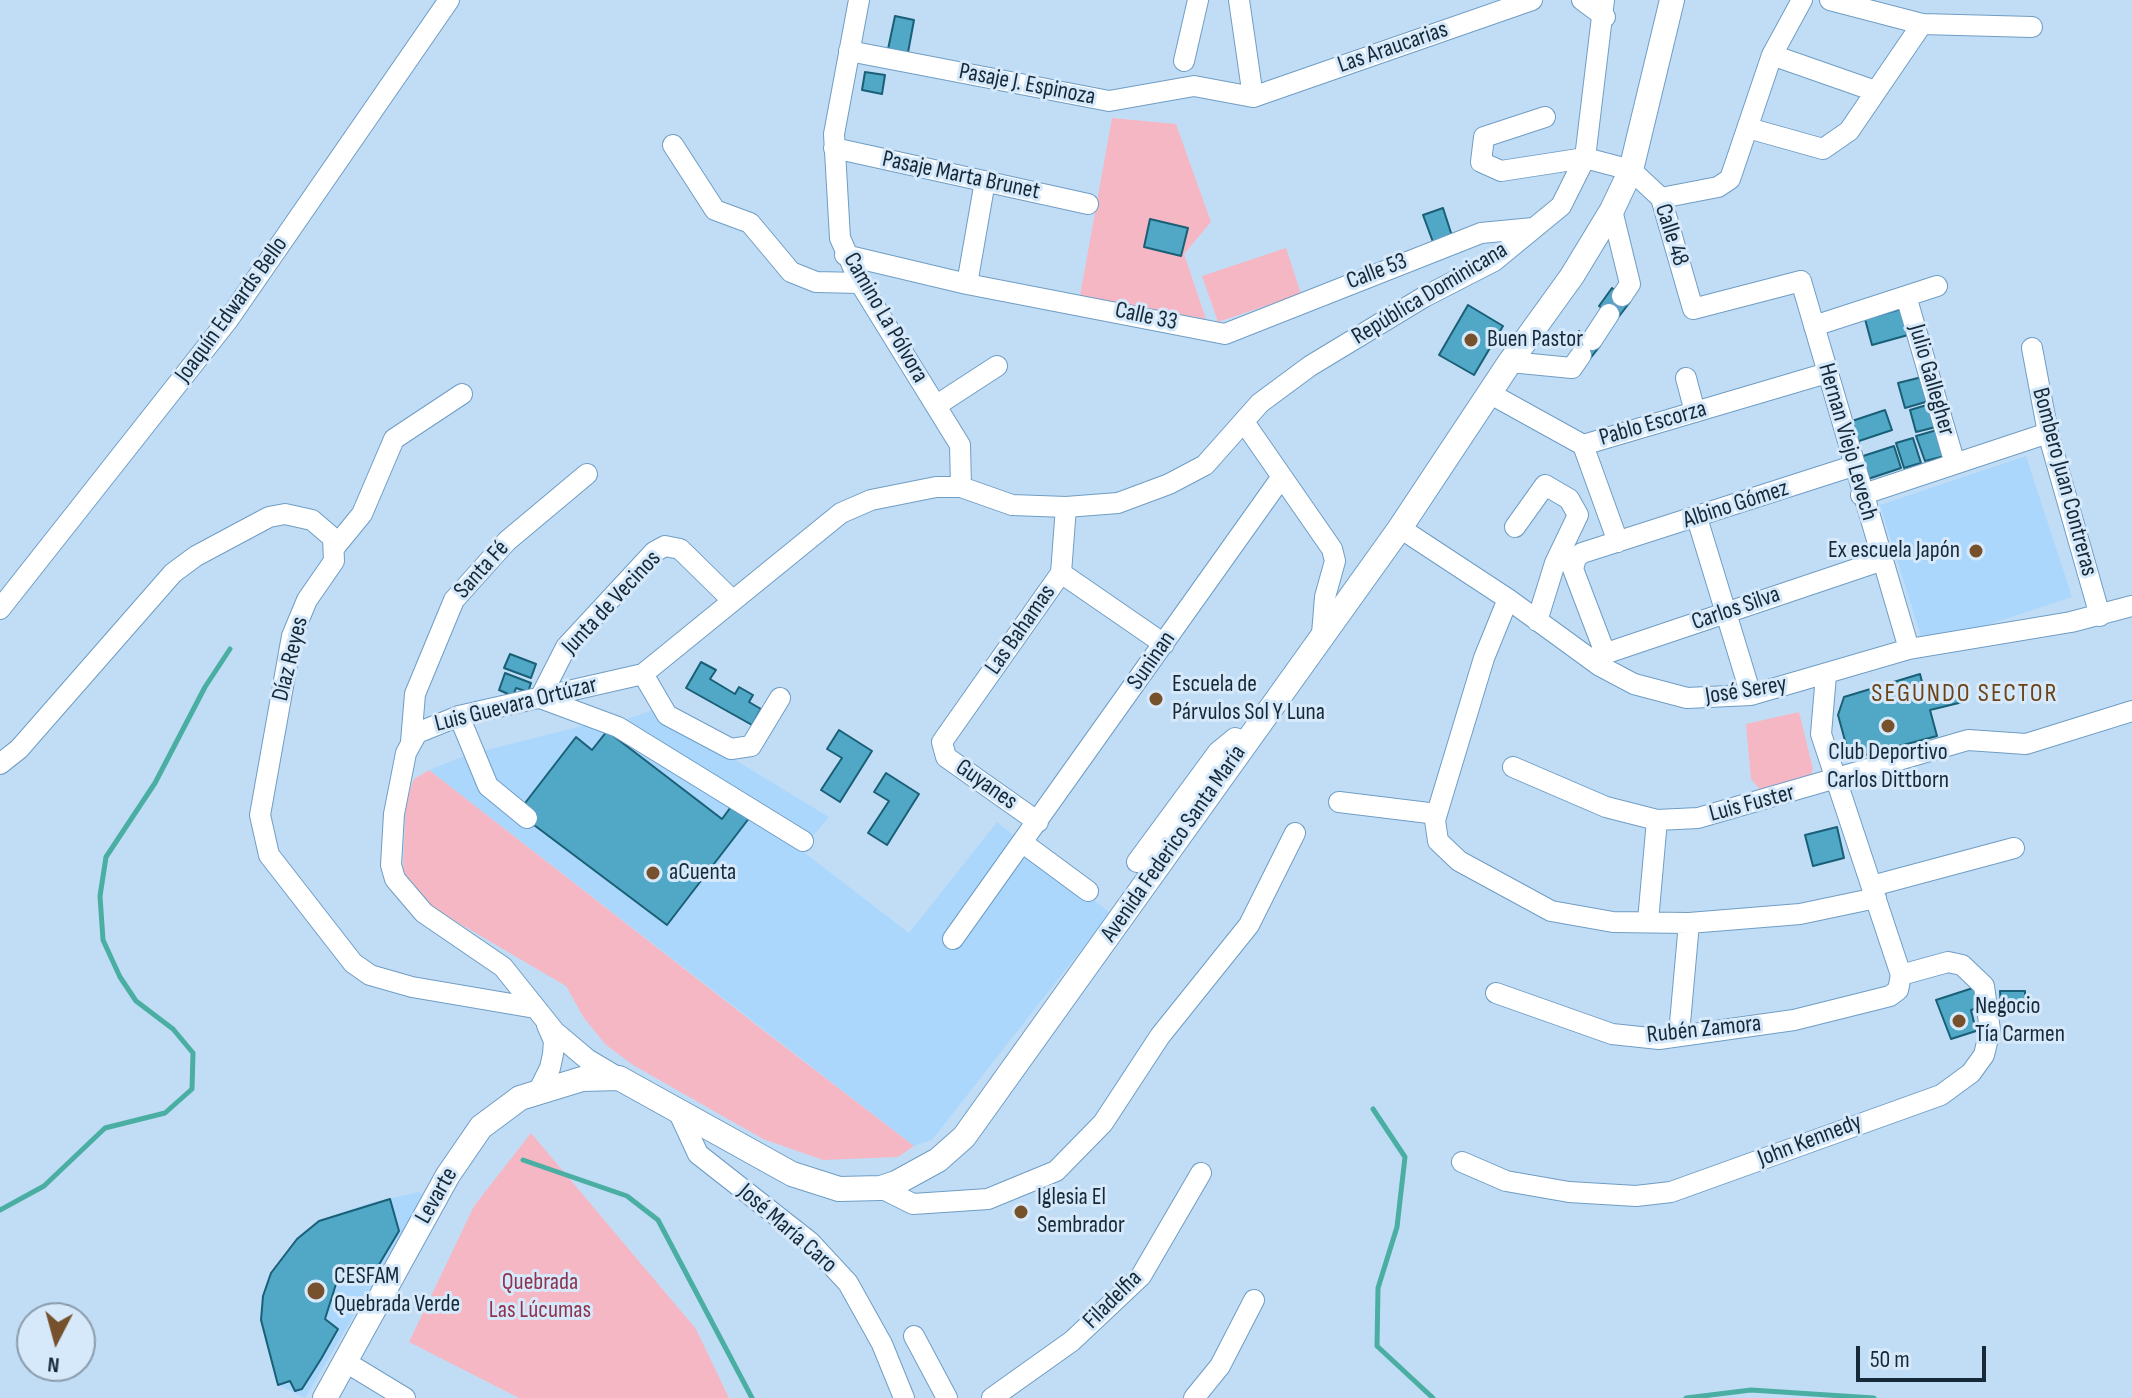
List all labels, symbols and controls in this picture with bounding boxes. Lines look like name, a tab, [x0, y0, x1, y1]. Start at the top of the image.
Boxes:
street label: Las Araucarias	[1334, 16, 1452, 80]
street label: Pasaje J. Espinoza	[956, 58, 1098, 112]
street label: Pasaje Marta Brunet	[880, 145, 1042, 207]
street label: Calle 48	[1647, 200, 1695, 270]
street label: Joaquín Edwards Bello	[170, 232, 294, 388]
street label: República Dominicana	[1347, 236, 1513, 352]
street label: Calle 53	[1343, 247, 1411, 297]
street label: Camino La Pólvora	[836, 248, 934, 388]
street label: Calle 33	[1112, 296, 1180, 338]
street label: Julio Gallegher	[1901, 321, 1961, 439]
place label: Buen Pastor	[1487, 326, 1583, 354]
marker: Buen Pastor	[1462, 331, 1480, 349]
street label: Hernan Viejo Levech	[1811, 360, 1883, 524]
street label: Bombero Juan Contreras	[2025, 385, 2103, 579]
street label: Pablo Escorza	[1596, 395, 1710, 453]
street label: Albino Gómez	[1680, 474, 1792, 536]
street label: Santa Fé	[448, 535, 516, 605]
place label: Ex escuela Japón	[1828, 537, 1960, 565]
marker: Ex escuela Japón	[1967, 542, 1985, 560]
street label: Junta de Vecinos	[557, 545, 667, 661]
street label: Las Bahamas	[980, 579, 1062, 681]
street label: Carlos Silva	[1688, 580, 1784, 638]
street label: Díaz Reyes	[267, 614, 315, 704]
street label: Suninan	[1122, 626, 1182, 696]
street label: José Serey	[1703, 670, 1789, 712]
street label: Luis Guevara Ortúzar	[432, 671, 600, 739]
place label: Escuela de Párvulos Sol Y Luna	[1172, 671, 1325, 727]
district label: SEGUNDO SECTOR	[1871, 678, 2059, 710]
marker: Escuela de Párvulos Sol Y Luna	[1147, 690, 1165, 708]
marker: Club Deportivo Carlos Dittborn	[1879, 717, 1897, 735]
place label: Club Deportivo Carlos Dittborn	[1827, 739, 1949, 795]
street label: Avenida Federico Santa María	[1095, 740, 1253, 948]
street label: Guyanes	[950, 753, 1022, 817]
street label: Luis Fuster	[1706, 779, 1798, 829]
place label: aCuenta	[669, 859, 736, 887]
marker: aCuenta	[644, 864, 662, 882]
place label: Negocio Tía Carmen	[1975, 993, 2065, 1049]
street label: Rubén Zamora	[1645, 1010, 1763, 1050]
marker: Negocio Tía Carmen	[1950, 1012, 1968, 1030]
street label: John Kennedy	[1754, 1108, 1866, 1174]
street label: Levarte	[409, 1163, 465, 1229]
street label: José María Caro	[732, 1178, 842, 1280]
place label: Iglesia El Sembrador	[1037, 1184, 1125, 1240]
marker: Iglesia El Sembrador	[1012, 1203, 1030, 1221]
place label: CESFAM Quebrada Verde	[334, 1263, 460, 1319]
street label: Filadelfia	[1078, 1265, 1148, 1335]
park label: Quebrada Las Lúcumas	[489, 1269, 591, 1325]
marker: CESFAM Quebrada Verde	[305, 1280, 327, 1302]
north arrow	[16, 1302, 96, 1382]
scale bar	[1860, 1330, 1990, 1380]
text: 50 m	[1870, 1345, 1910, 1374]
text: N	[46, 1350, 61, 1378]

